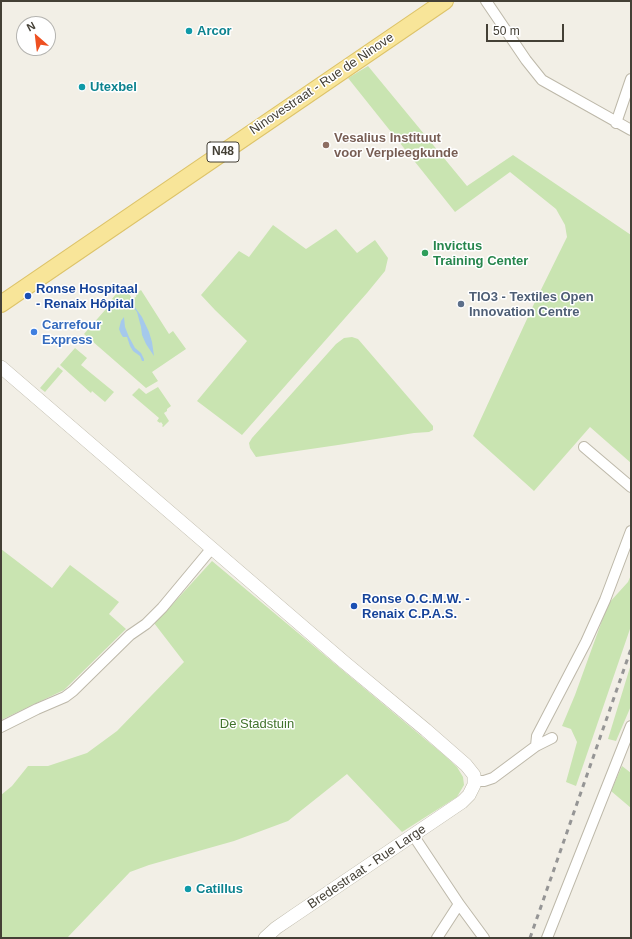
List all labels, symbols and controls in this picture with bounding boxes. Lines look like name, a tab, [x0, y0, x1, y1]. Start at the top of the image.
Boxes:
north arrow	[16, 16, 56, 56]
scale bar	[488, 16, 566, 42]
text: N	[25, 19, 37, 33]
place label: Arcor	[197, 23, 232, 39]
text: 50 m	[493, 24, 520, 38]
marker: Arcor	[184, 26, 194, 36]
street label: Ninovestraat - Rue de Ninove	[247, 30, 397, 138]
place label: Utexbel	[90, 79, 137, 95]
marker: Utexbel	[77, 82, 87, 92]
place label: Vesalius Instituut voor Verpleegkunde	[334, 130, 458, 161]
marker: Vesalius Instituut voor Verpleegkunde	[321, 140, 331, 150]
road number: N48	[207, 142, 239, 162]
place label: Invictus Training Center	[433, 238, 528, 269]
marker: Invictus Training Center	[420, 248, 430, 258]
place label: Ronse Hospitaal - Renaix Hôpital	[36, 281, 138, 312]
place label: TIO3 - Textiles Open Innovation Centre	[469, 289, 594, 320]
marker: Ronse Hospitaal - Renaix Hôpital	[23, 291, 33, 301]
marker: TIO3 - Textiles Open Innovation Centre	[456, 299, 466, 309]
place label: Carrefour Express	[42, 317, 101, 348]
marker: Carrefour Express	[29, 327, 39, 337]
place label: Ronse O.C.M.W. - Renaix C.P.A.S.	[362, 591, 470, 622]
marker: Ronse O.C.M.W. - Renaix C.P.A.S.	[349, 601, 359, 611]
park label: De Stadstuin	[220, 716, 294, 732]
street label: Bredestraat - Rue Large	[305, 822, 429, 912]
place label: Catillus	[196, 881, 243, 897]
marker: Catillus	[183, 884, 193, 894]

